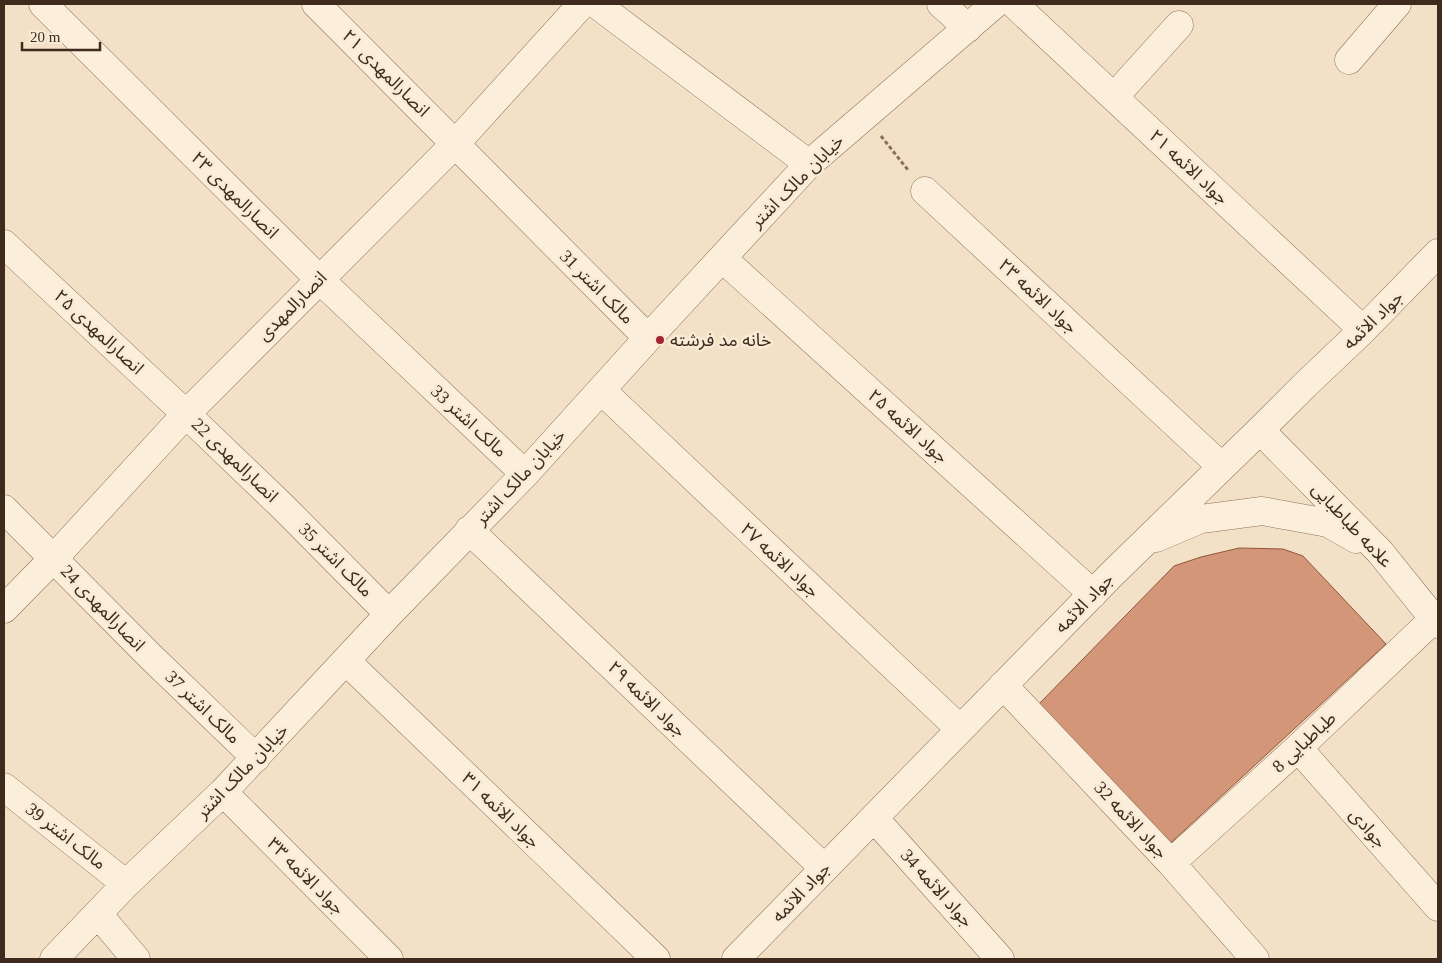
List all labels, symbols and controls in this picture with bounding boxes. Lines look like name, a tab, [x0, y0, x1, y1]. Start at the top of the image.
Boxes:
scale bar	[22, 20, 100, 52]
street label: انصارالمهدی ۲۱	[338, 25, 434, 121]
text: 20 m	[30, 29, 61, 45]
street label: جواد الائمه ۲۱	[1145, 125, 1233, 209]
street label: خیابان مالک اشتر	[746, 130, 848, 233]
street label: انصارالمهدی ۲۳	[187, 147, 283, 243]
street label: مالک اشتر 31	[555, 246, 638, 329]
street label: جواد الائمه ۲۳	[994, 254, 1082, 338]
street label: انصارالمهدی	[253, 267, 331, 345]
street label: انصارالمهدی ۲۵	[50, 286, 148, 379]
street label: جواد الائمه	[1339, 287, 1408, 354]
place label: خانه مد فرشته	[670, 330, 772, 351]
marker: خانه مد فرشته	[654, 334, 666, 346]
street label: مالک اشتر 33	[426, 381, 511, 462]
street label: جواد الائمه ۲۵	[863, 385, 952, 468]
street label: انصارالمهدی 22	[187, 414, 282, 507]
street label: خیابان مالک اشتر	[470, 425, 570, 530]
street label: علامه طباطبایی	[1307, 479, 1396, 572]
street label: جواد الائمه ۲۷	[736, 518, 824, 602]
street label: مالک اشتر 35	[294, 519, 377, 602]
street label: انصارالمهدی 24	[56, 561, 149, 656]
street label: جواد الائمه	[1051, 569, 1118, 638]
street label: جواد الائمه ۲۹	[603, 657, 690, 742]
street label: مالک اشتر 37	[161, 666, 245, 748]
street label: طباطبایی 8	[1268, 708, 1341, 777]
street label: خیابان مالک اشتر	[191, 720, 293, 824]
street label: جواد الائمه ۳۱	[457, 768, 544, 853]
street label: جواد الائمه 32	[1090, 777, 1172, 863]
street label: مالک اشتر 39	[21, 799, 110, 874]
street label: جوادی	[1345, 804, 1391, 852]
street label: جواد الائمه ۳۳	[263, 833, 349, 919]
street label: جواد الائمه 34	[896, 845, 977, 932]
street label: جواد الائمه	[768, 858, 835, 927]

